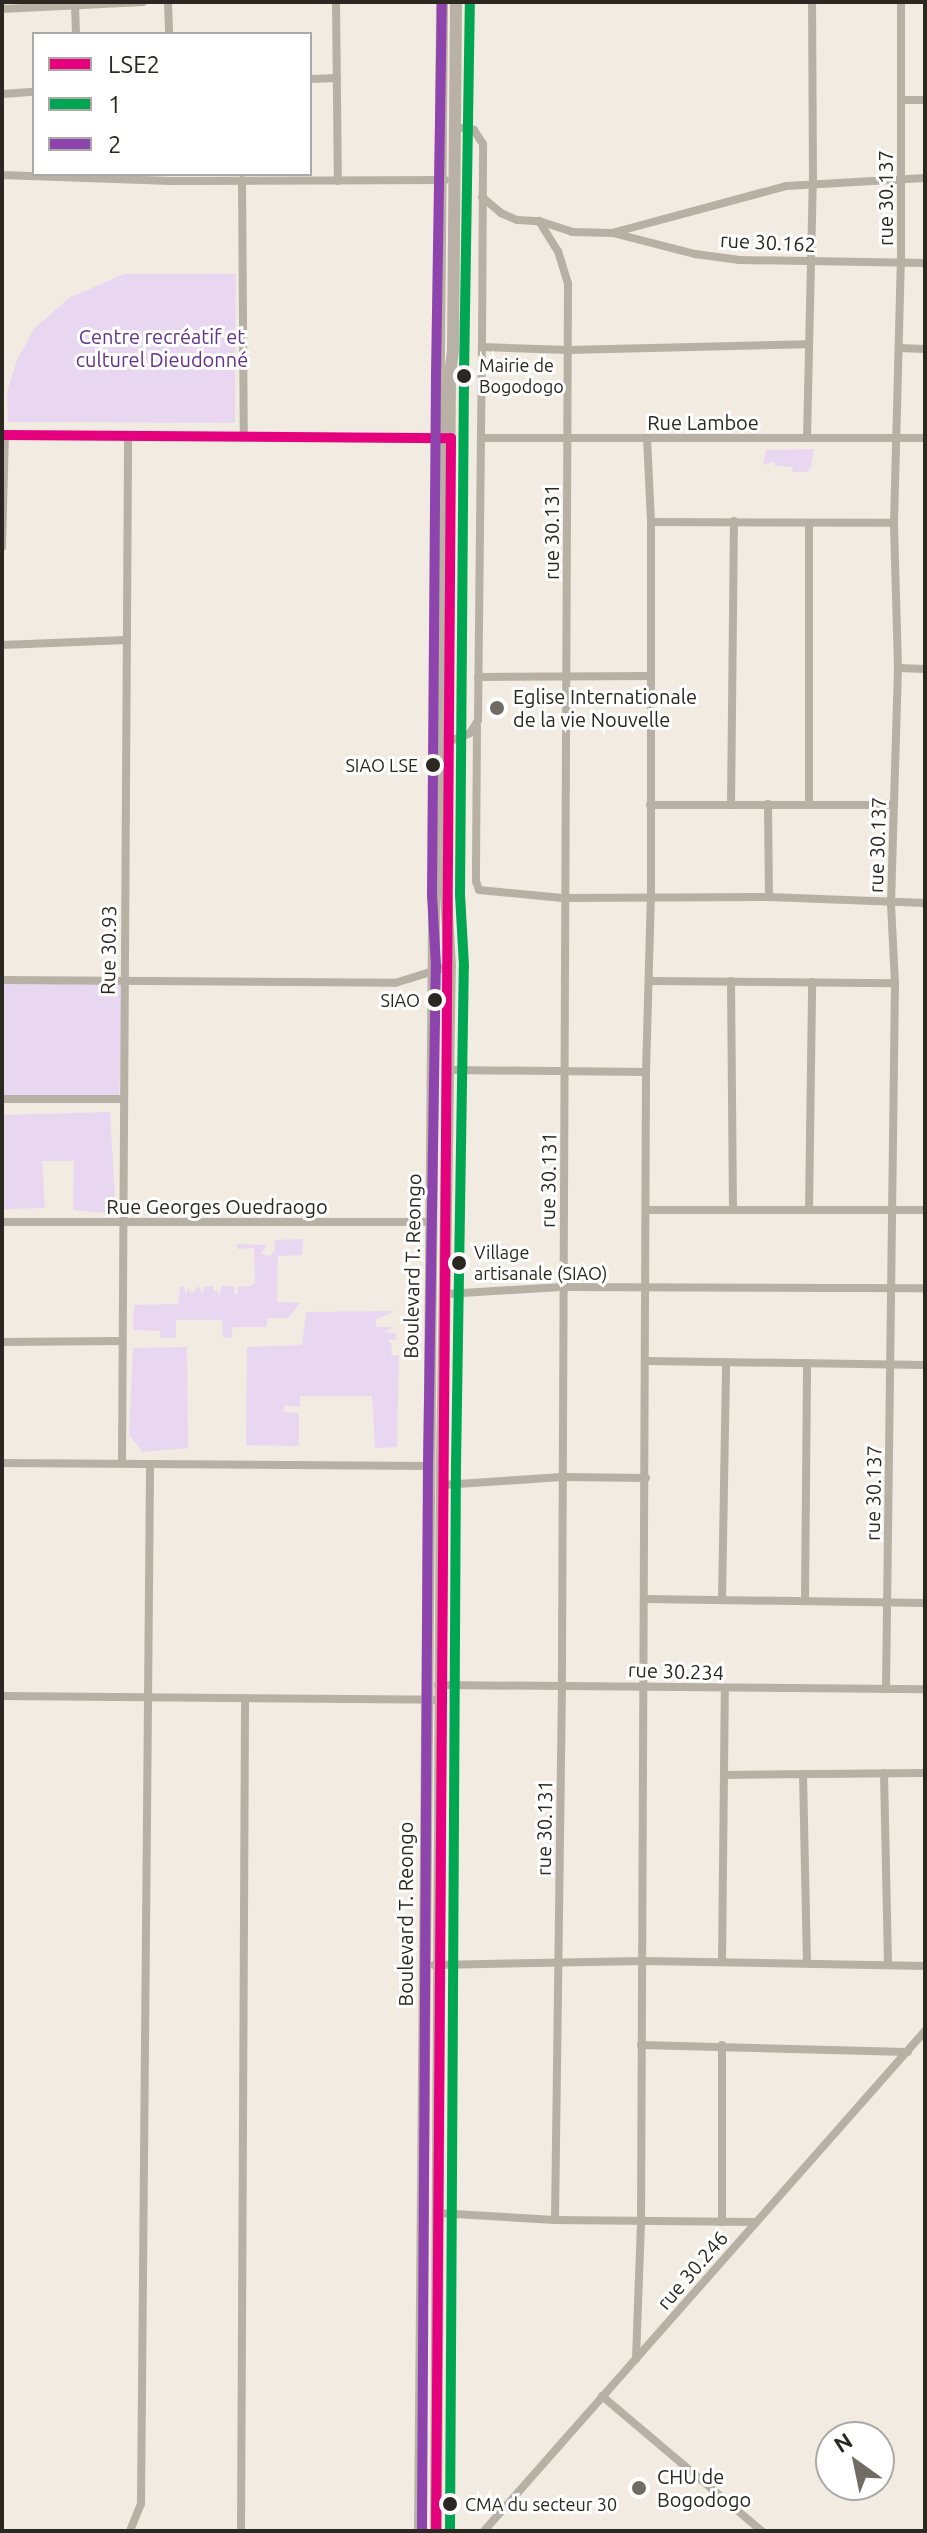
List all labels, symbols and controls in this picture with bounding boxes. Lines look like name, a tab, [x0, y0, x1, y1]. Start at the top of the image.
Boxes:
legend	[32, 32, 312, 176]
text: LSE2	[108, 51, 160, 78]
text: 1	[108, 91, 122, 118]
text: 2	[108, 131, 122, 158]
street label: rue 30.137	[873, 150, 897, 246]
street label: rue 30.162	[719, 228, 817, 256]
park label: Centre recréatif et culturel Dieudonné	[76, 324, 248, 371]
place label: Mairie de Bogodogo	[479, 355, 564, 398]
marker: Mairie de Bogodogo	[456, 368, 472, 384]
street label: Rue Lamboe	[647, 410, 759, 434]
street label: rue 30.131	[539, 484, 563, 580]
place label: Eglise Internationale de la vie Nouvelle	[513, 684, 697, 731]
marker: Eglise Internationale de la vie Nouvelle	[488, 699, 506, 717]
place label: SIAO LSE	[345, 754, 418, 776]
marker: SIAO LSE	[425, 757, 441, 773]
street label: rue 30.137	[863, 797, 891, 893]
street label: Rue 30.93	[95, 905, 121, 995]
place label: SIAO	[380, 989, 420, 1011]
marker: SIAO	[427, 992, 443, 1008]
street label: rue 30.131	[535, 1132, 561, 1228]
street label: Boulevard T. Reongo	[398, 1173, 426, 1359]
street label: Rue Georges Ouedraogo	[106, 1194, 328, 1218]
place label: Village artisanale (SIAO)	[474, 1242, 607, 1284]
marker: Village artisanale (SIAO)	[451, 1255, 467, 1271]
street label: rue 30.137	[860, 1445, 886, 1541]
street label: rue 30.234	[628, 1657, 724, 1685]
street label: rue 30.131	[531, 1780, 557, 1876]
street label: Boulevard T. Reongo	[393, 1821, 417, 2007]
street label: rue 30.246	[651, 2226, 733, 2314]
north arrow	[815, 2421, 895, 2501]
text: N	[829, 2427, 856, 2457]
place label: CHU de Bogodogo	[657, 2464, 751, 2511]
marker: CHU de Bogodogo	[628, 2477, 650, 2499]
place label: CMA du secteur 30	[465, 2493, 617, 2515]
marker: CMA du secteur 30	[442, 2496, 458, 2512]

